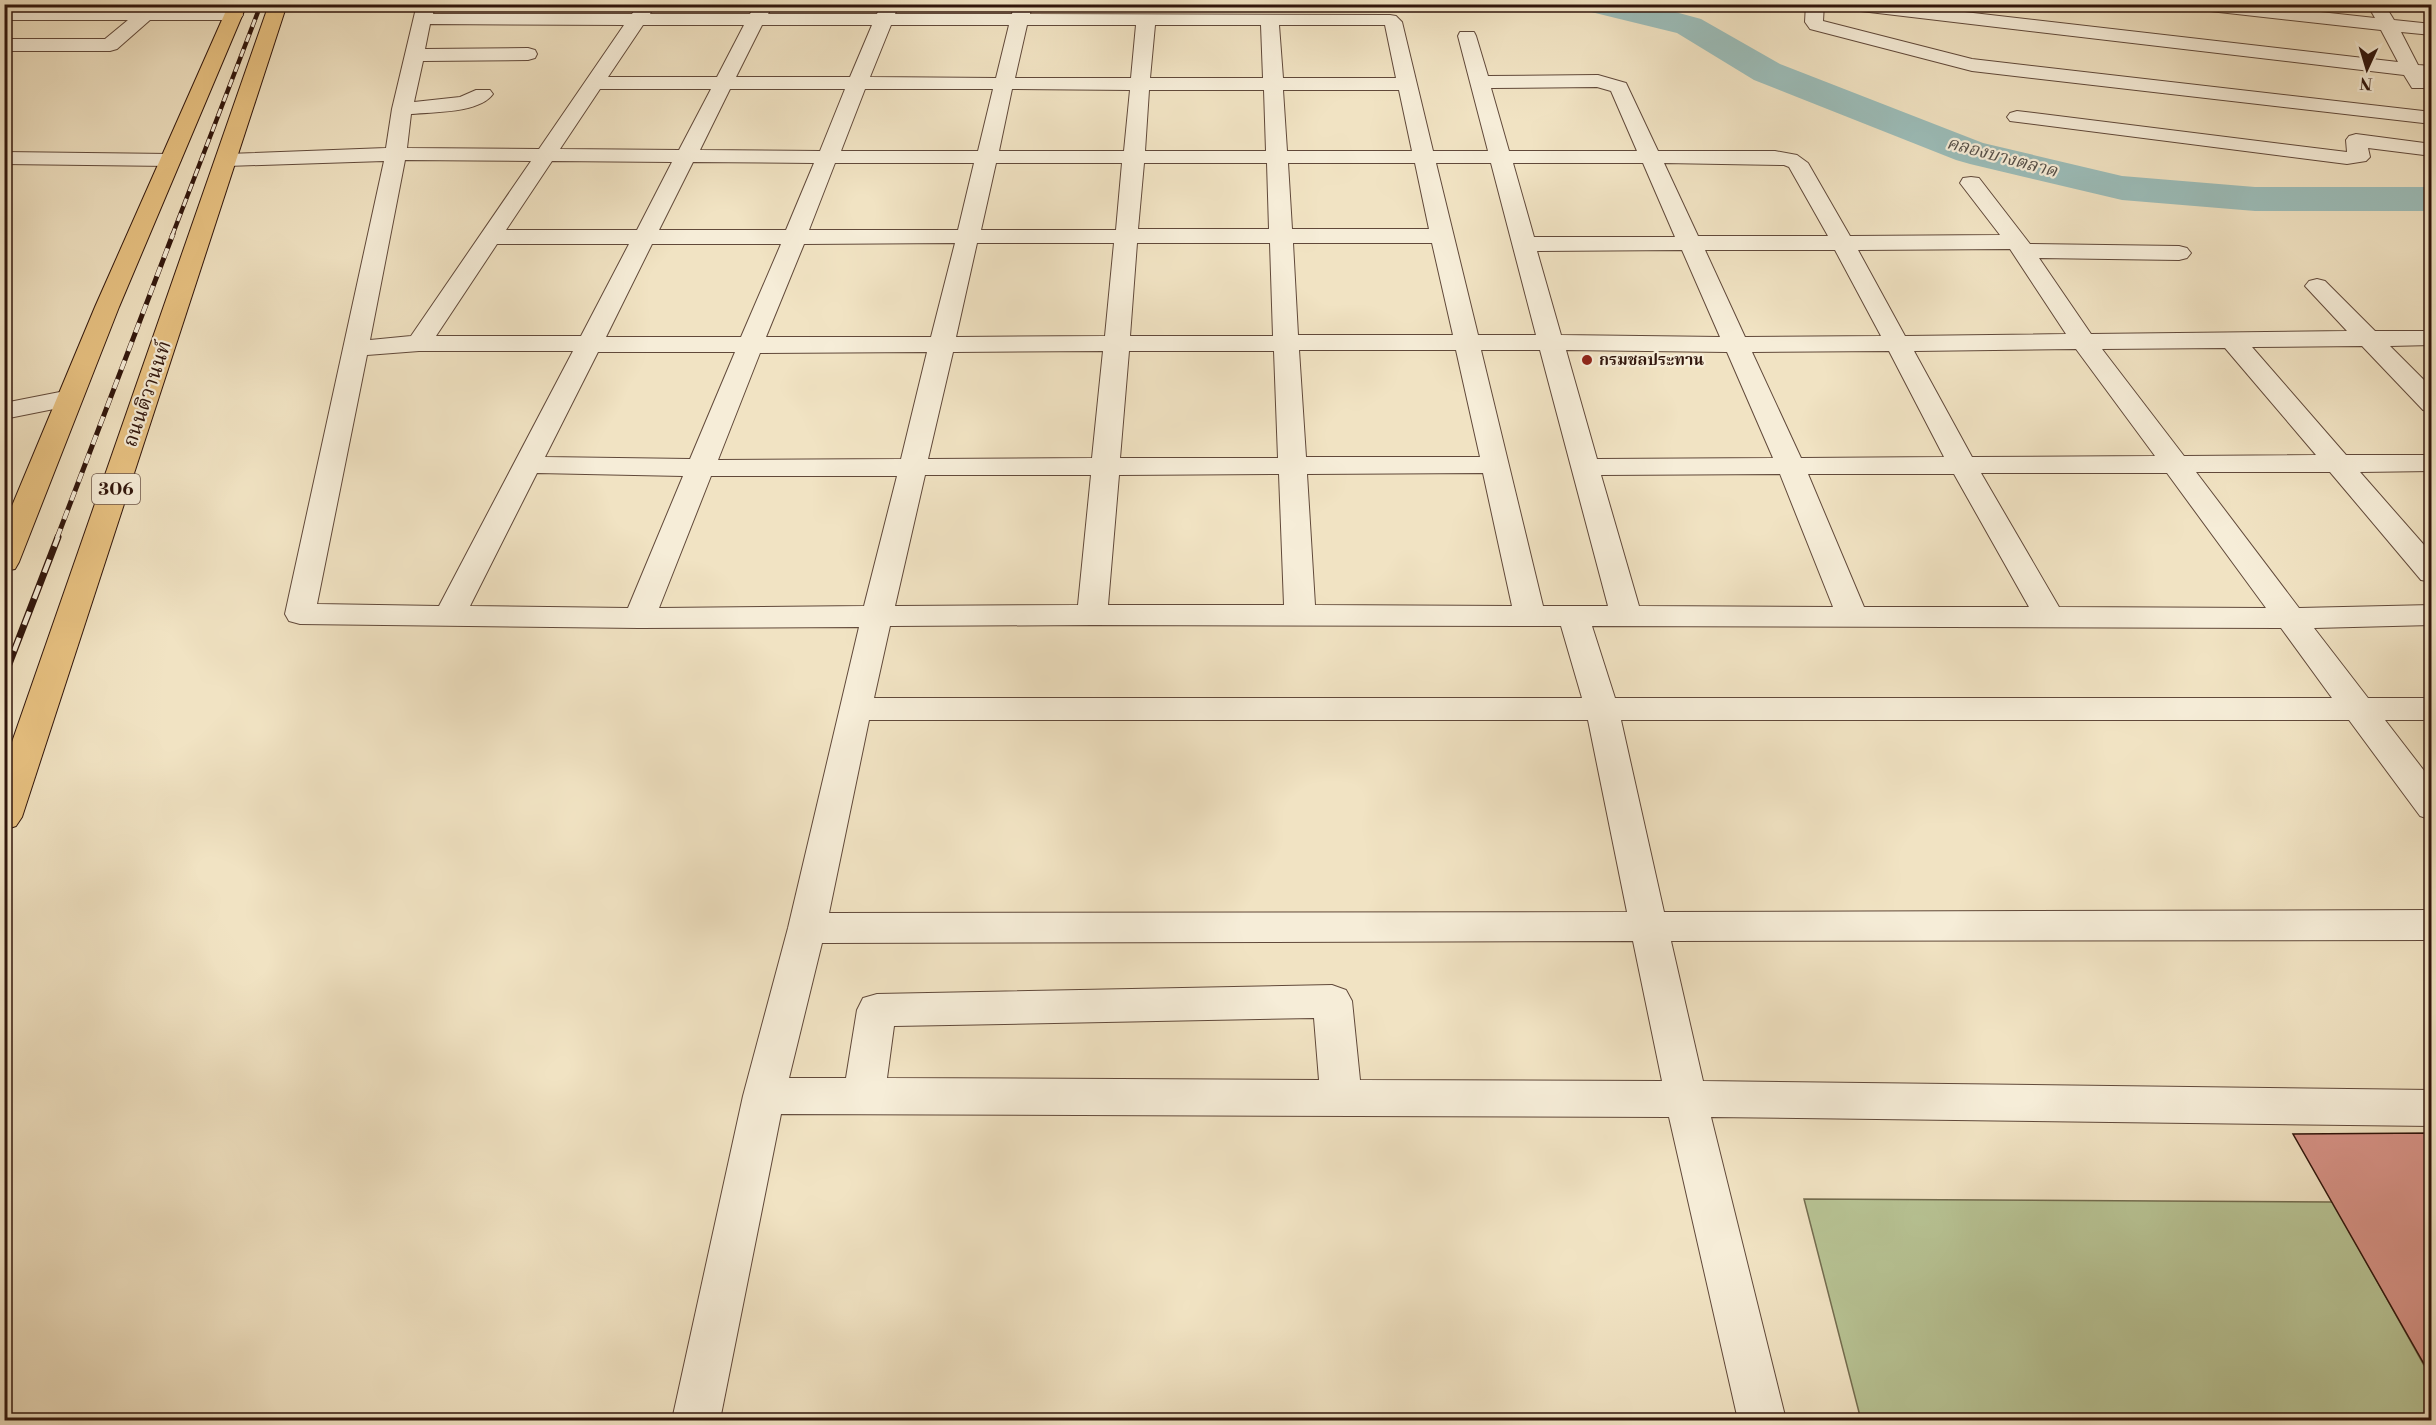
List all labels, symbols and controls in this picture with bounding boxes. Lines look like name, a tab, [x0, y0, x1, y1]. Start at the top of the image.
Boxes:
north arrow	[2337, 39, 2397, 99]
text: N	[2359, 73, 2373, 93]
water label: คลองบางตลาด	[1944, 131, 2060, 183]
street label: ถนนติวานนท์	[118, 337, 178, 451]
place label: กรมชลประทาน	[1599, 350, 1704, 370]
marker: กรมชลประทาน	[1580, 353, 1594, 367]
road number: 306	[92, 474, 140, 504]

